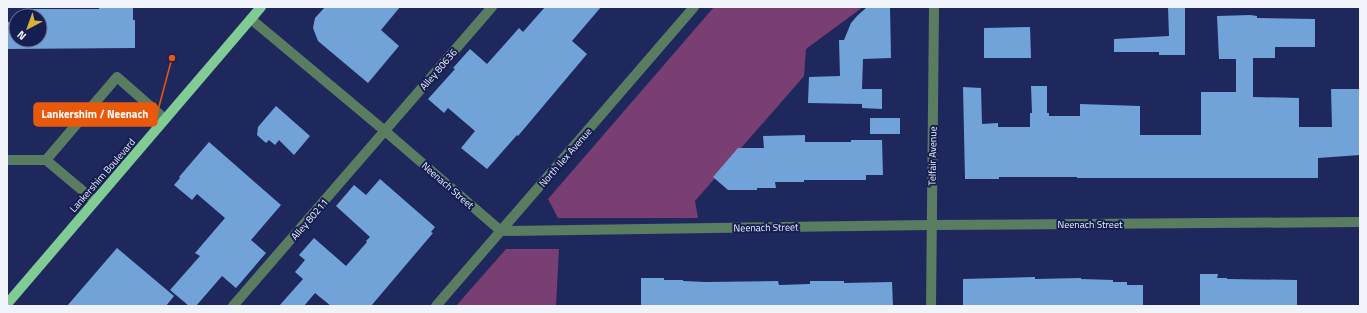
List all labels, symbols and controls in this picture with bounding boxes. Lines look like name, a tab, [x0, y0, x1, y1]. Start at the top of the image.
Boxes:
north arrow	[8, 8, 48, 48]
text: N	[13, 27, 30, 44]
street label: Alley 80636	[416, 45, 461, 93]
callout: Lankershim / Neenach	[34, 103, 157, 126]
text: Lankershim / Neenach	[42, 106, 148, 122]
street label: North Ilex Avenue	[535, 124, 595, 190]
street label: Telfair Avenue	[924, 126, 941, 186]
street label: Lankershim Boulevard	[66, 135, 139, 216]
street label: Neenach Street	[418, 158, 477, 213]
street label: Alley 80211	[287, 195, 332, 243]
street label: Neenach Street	[1058, 217, 1123, 232]
street label: Neenach Street	[733, 219, 799, 236]

